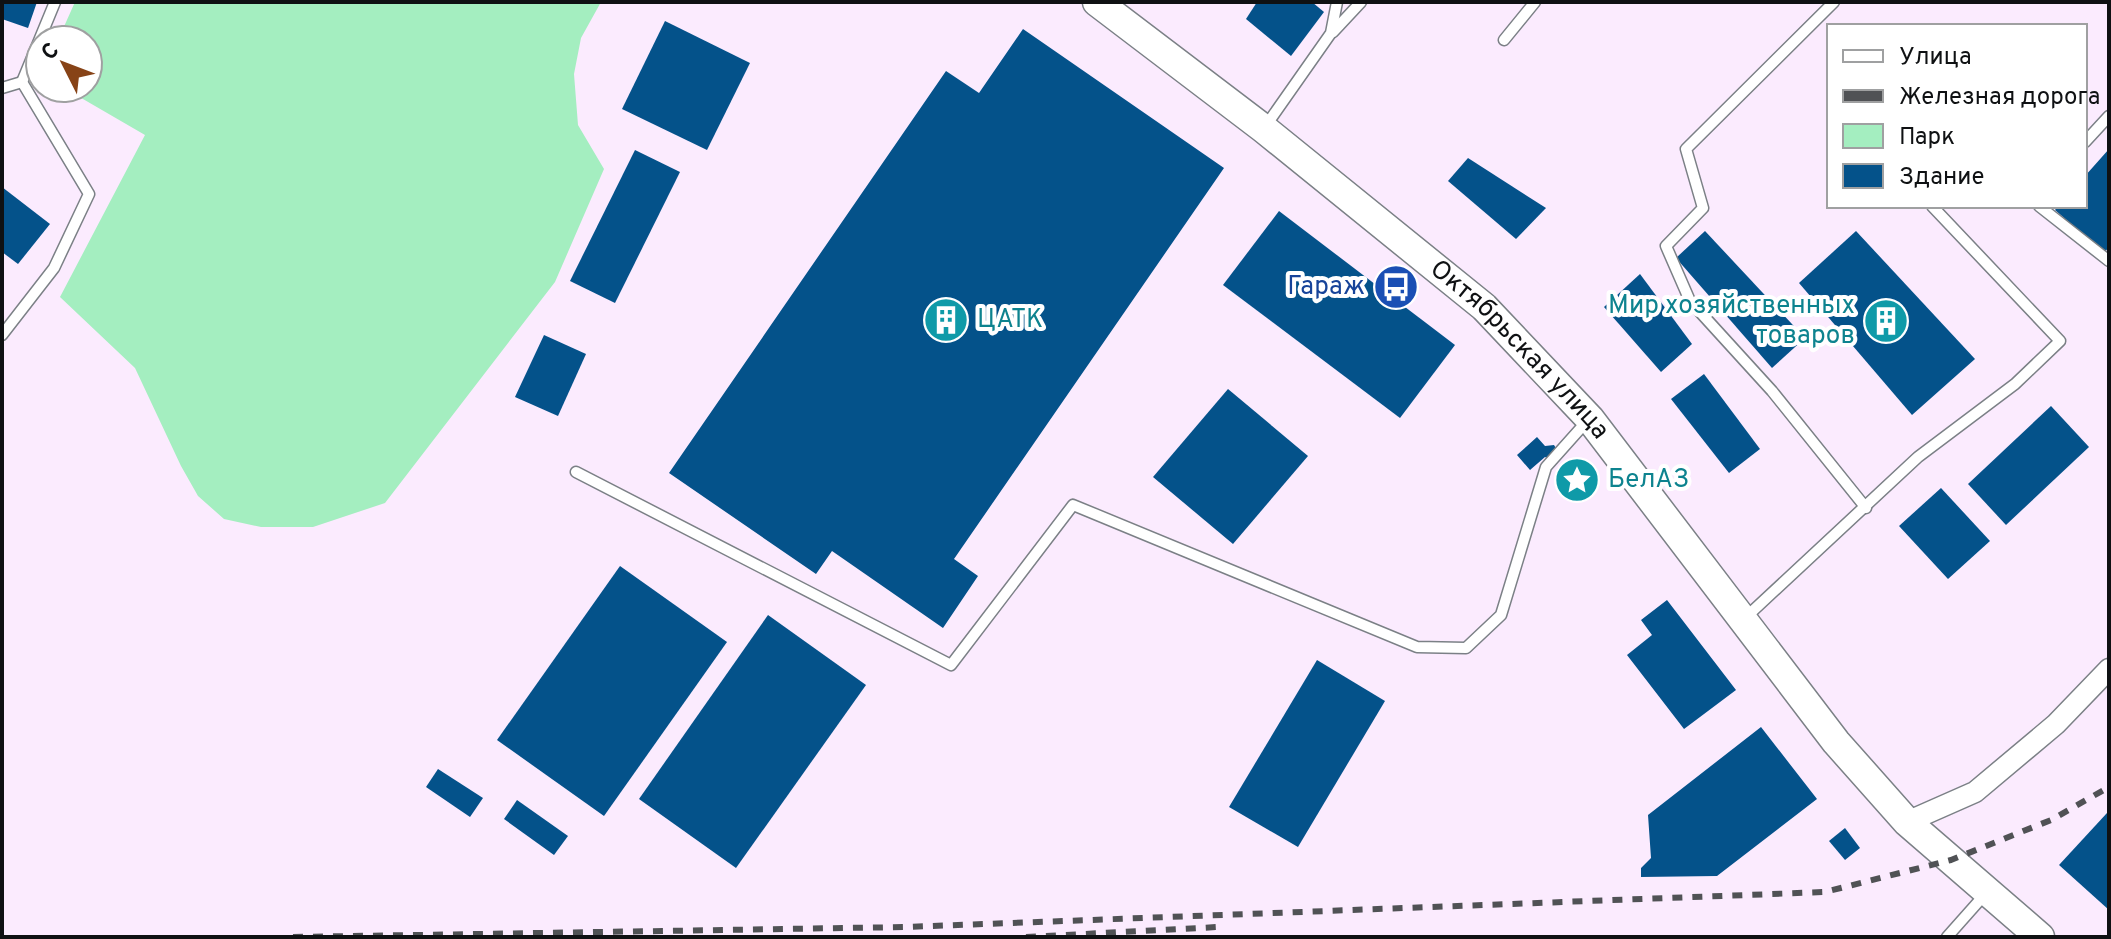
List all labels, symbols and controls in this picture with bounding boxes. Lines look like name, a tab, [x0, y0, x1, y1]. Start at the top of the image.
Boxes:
north arrow	[24, 24, 104, 104]
legend	[1827, 24, 2087, 208]
text: С	[36, 38, 66, 67]
text: Улица	[1899, 43, 1972, 73]
text: Железная дорога	[1899, 83, 2100, 113]
text: Парк	[1899, 123, 1955, 153]
text: Здание	[1899, 163, 1985, 193]
street label: Октябрьская улица	[1423, 253, 1616, 446]
bus stop icon: Гараж	[1372, 263, 1420, 311]
place label: Гараж	[1287, 271, 1365, 304]
place label: Мир хозяйственных товаров	[1608, 290, 1855, 353]
building icon: ЦАТК	[922, 296, 970, 344]
building icon: Мир хозяйственных товаров	[1862, 297, 1910, 345]
place label: ЦАТК	[977, 304, 1043, 337]
place icon: БелАЗ	[1553, 456, 1601, 504]
place label: БелАЗ	[1608, 464, 1689, 497]

